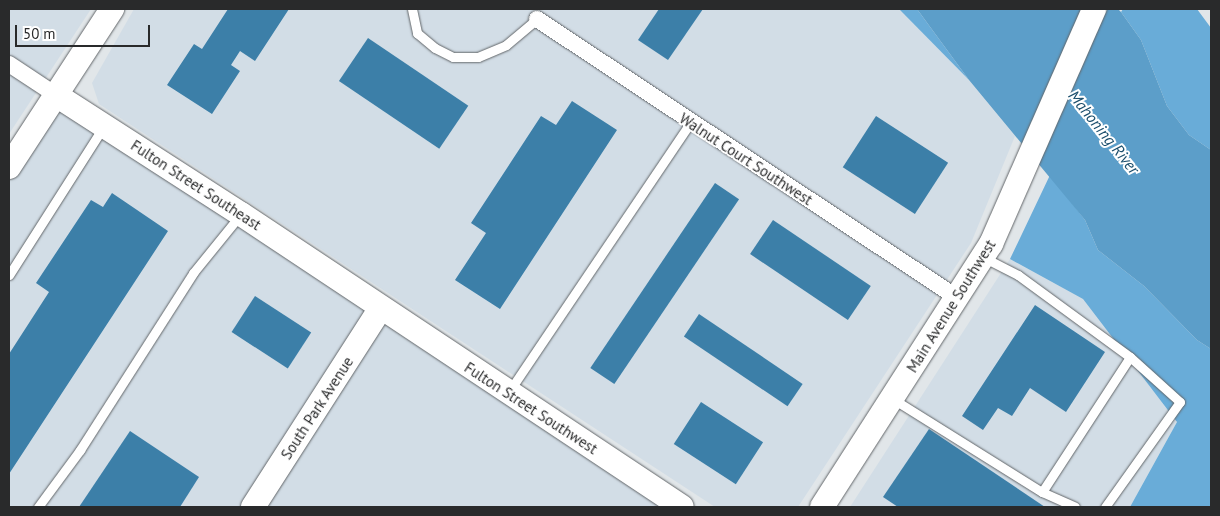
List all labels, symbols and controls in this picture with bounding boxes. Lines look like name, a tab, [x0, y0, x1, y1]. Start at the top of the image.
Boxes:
scale bar	[18, 15, 152, 47]
text: 50 m	[23, 24, 56, 43]
water label: Mahoning River	[1064, 86, 1144, 178]
street label: Walnut Court Southwest	[676, 109, 816, 209]
street label: Fulton Street Southeast	[128, 136, 264, 234]
street label: Main Avenue Southwest	[903, 236, 999, 376]
street label: South Park Avenue	[277, 353, 357, 463]
street label: Fulton Street Southwest	[461, 358, 601, 458]

